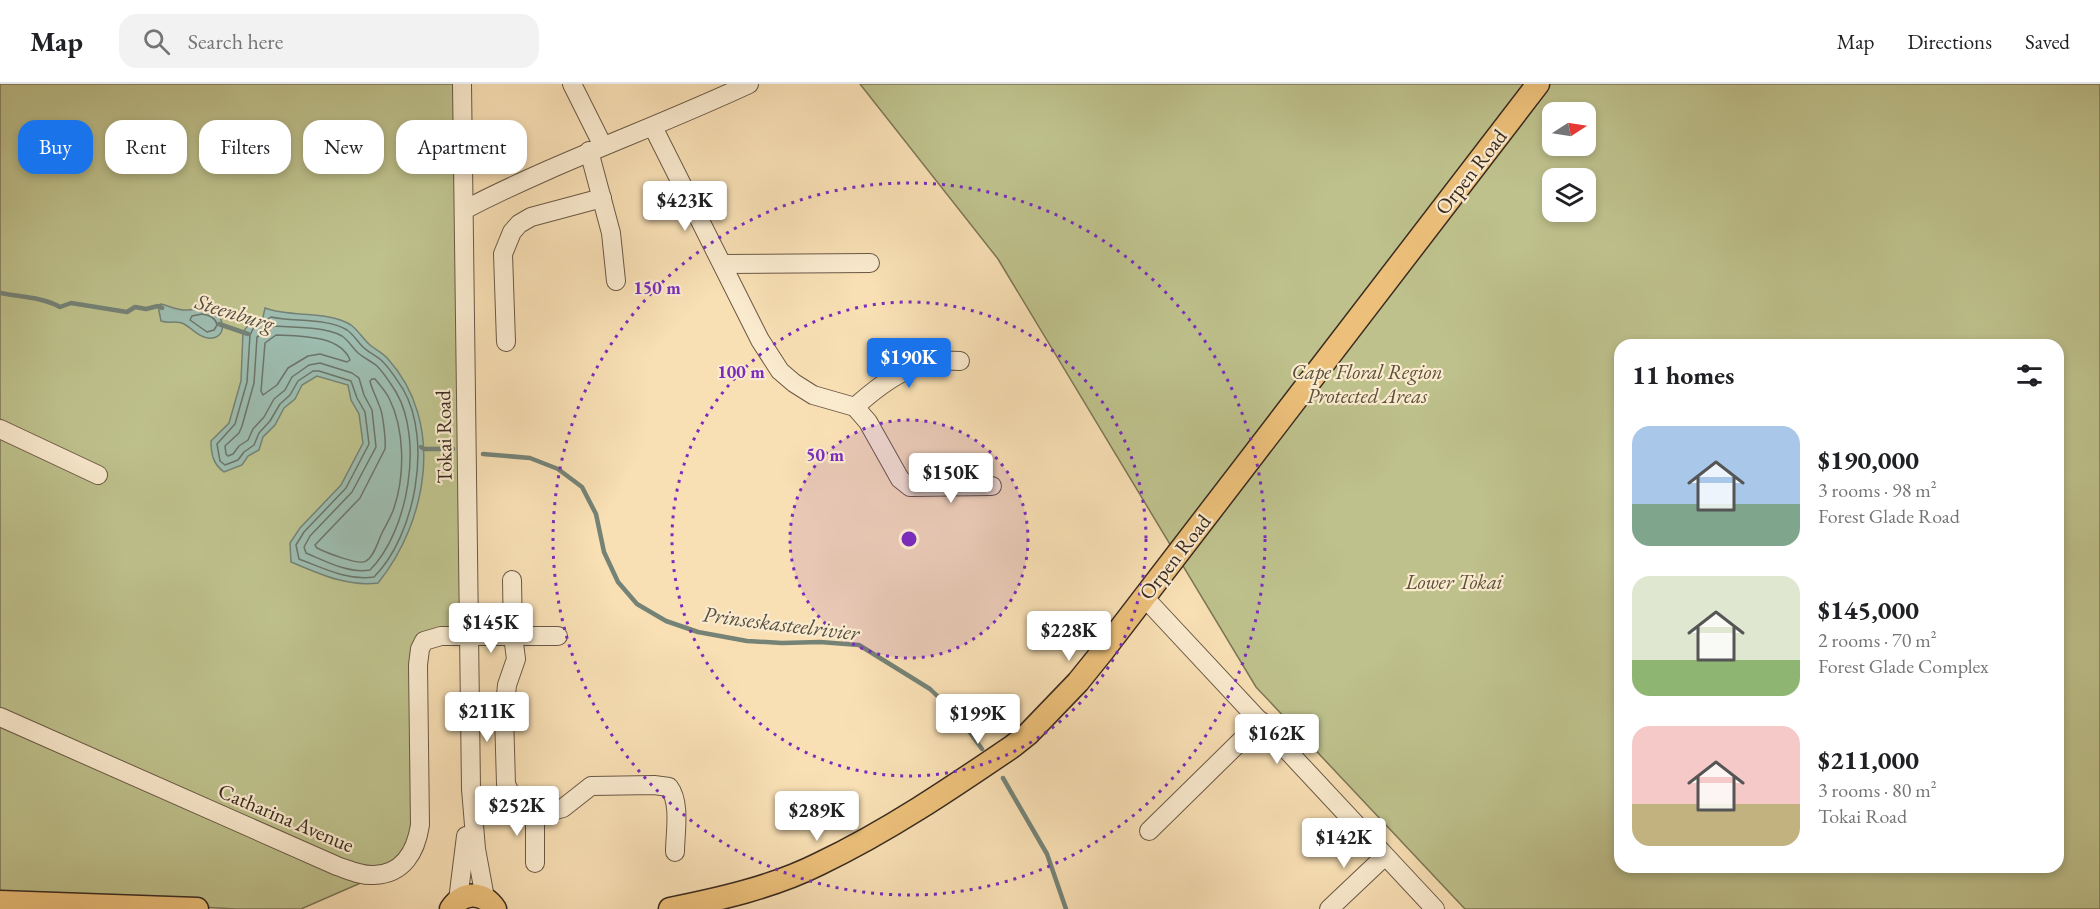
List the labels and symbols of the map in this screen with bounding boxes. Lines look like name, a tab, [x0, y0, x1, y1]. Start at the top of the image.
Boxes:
north arrow	[1542, 102, 1596, 156]
street label: Orpen Road	[1429, 123, 1513, 220]
pin: $423K	[643, 181, 727, 232]
text: 150 m	[633, 276, 681, 299]
water label: Steenburg	[191, 286, 279, 338]
pin: $190K	[867, 338, 951, 389]
park label: Cape Floral Region Protected Areas	[1292, 358, 1442, 409]
text: 100 m	[717, 360, 765, 383]
street label: Tokai Road	[429, 390, 458, 484]
text: 50 m	[806, 443, 844, 466]
pin: $150K	[909, 453, 993, 504]
street label: Orpen Road	[1133, 508, 1217, 605]
centre of rings	[899, 529, 919, 549]
park label: Lower Tokai	[1404, 568, 1504, 595]
water label: Prinseskasteelrivier	[701, 600, 863, 648]
pin: $145K	[449, 603, 533, 654]
pin: $228K	[1027, 611, 1111, 662]
pin: $211K	[445, 692, 529, 743]
pin: $199K	[936, 694, 1020, 745]
pin: $162K	[1235, 714, 1319, 765]
street label: Catharina Avenue	[214, 777, 358, 858]
pin: $252K	[475, 786, 559, 837]
pin: $289K	[775, 791, 859, 842]
pin: $142K	[1302, 818, 1386, 869]

